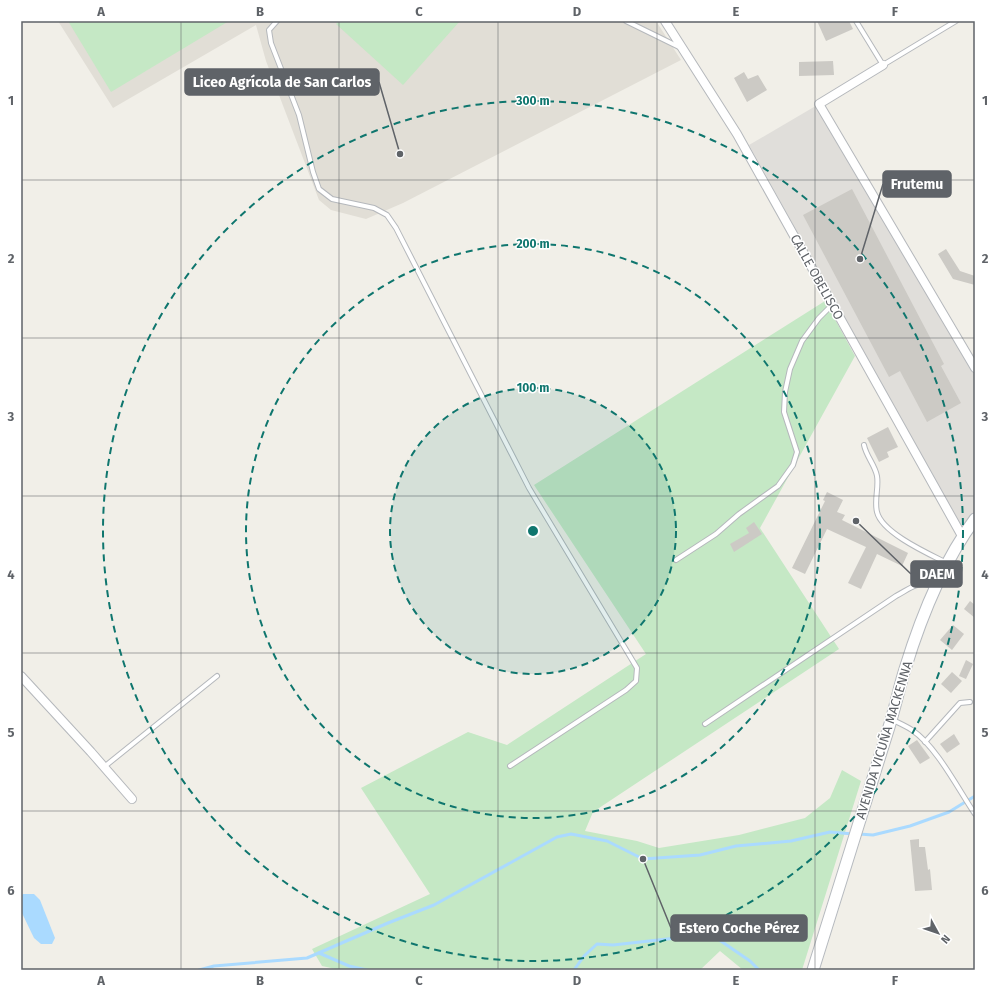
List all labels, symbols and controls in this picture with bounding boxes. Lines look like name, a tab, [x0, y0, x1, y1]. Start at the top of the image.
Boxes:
text: A	[96, 4, 105, 19]
text: B	[256, 4, 264, 19]
text: C	[415, 4, 423, 19]
text: D	[573, 4, 582, 19]
text: E	[733, 4, 740, 19]
text: F	[892, 4, 899, 19]
callout: Liceo Agrícola de San Carlos	[185, 69, 379, 95]
text: Liceo Agrícola de San Carlos	[193, 74, 372, 91]
text: 1	[8, 93, 14, 108]
text: 1	[982, 93, 988, 108]
text: 300 m	[515, 94, 550, 108]
callout: Frutemu	[883, 171, 951, 197]
text: Frutemu	[891, 176, 943, 193]
street label: CALLE OBELISCO	[787, 232, 847, 322]
text: 200 m	[516, 237, 550, 251]
text: 2	[8, 251, 15, 266]
text: 2	[982, 251, 989, 266]
text: 100 m	[517, 381, 549, 395]
text: 3	[7, 409, 15, 424]
text: 3	[981, 409, 989, 424]
centre of rings	[526, 524, 540, 538]
callout: DAEM	[911, 561, 962, 587]
text: DAEM	[919, 566, 955, 583]
text: 4	[7, 567, 15, 582]
text: 4	[981, 567, 989, 582]
street label: AVENIDA VICUÑA MACKENNA	[853, 659, 915, 821]
text: 5	[8, 725, 15, 740]
text: 5	[982, 725, 989, 740]
text: 6	[7, 883, 15, 898]
text: 6	[981, 883, 989, 898]
north arrow	[918, 913, 958, 953]
callout: Estero Coche Pérez	[671, 915, 807, 941]
text: Estero Coche Pérez	[679, 920, 800, 937]
text: N	[938, 932, 953, 946]
text: A	[96, 973, 105, 988]
text: B	[256, 973, 264, 988]
text: C	[415, 973, 423, 988]
text: D	[573, 973, 582, 988]
text: E	[733, 973, 740, 988]
text: F	[892, 973, 899, 988]

